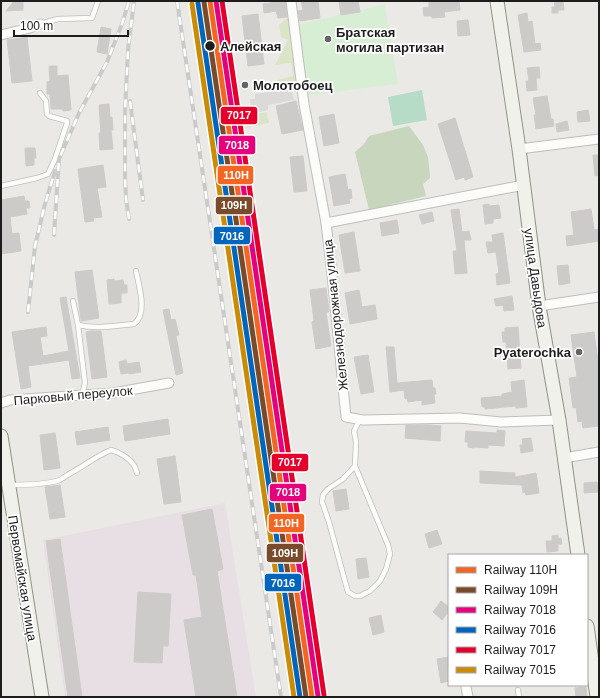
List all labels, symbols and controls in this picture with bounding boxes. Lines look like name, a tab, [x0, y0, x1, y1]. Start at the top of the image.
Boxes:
scale bar	[14, 12, 128, 38]
text: 100 m	[20, 19, 53, 33]
place label: Братская могила партизан	[336, 25, 444, 55]
marker: Братская могила партизан	[323, 34, 333, 44]
marker: Алейская	[203, 39, 217, 53]
place label: Алейская	[220, 39, 281, 54]
place label: Молотобоец	[253, 78, 332, 93]
marker: Молотобоец	[240, 80, 250, 90]
line badge: 7017	[220, 106, 258, 125]
text: 7017	[227, 109, 251, 121]
line badge: 7018	[218, 135, 256, 155]
text: 7018	[225, 139, 249, 151]
line badge: 110Н	[217, 165, 254, 185]
text: 110Н	[223, 169, 249, 181]
line badge: 109Н	[215, 196, 253, 215]
text: 109Н	[221, 199, 247, 211]
line badge: 7016	[213, 226, 251, 245]
street label: улица Давыдова	[521, 227, 550, 330]
text: 7016	[220, 230, 244, 242]
street label: Железнодорожная улица	[320, 238, 351, 391]
place label: Pyaterochka	[494, 345, 572, 360]
marker: Pyaterochka	[574, 347, 584, 357]
street label: Парковый переулок	[13, 383, 134, 408]
line badge: 7017	[271, 453, 309, 472]
text: 7017	[278, 456, 302, 468]
line badge: 7018	[269, 483, 307, 502]
text: 7018	[276, 486, 300, 498]
line badge: 110Н	[268, 513, 305, 533]
street label: Первомайская улица	[5, 514, 40, 643]
text: 110Н	[273, 517, 299, 529]
line badge: 109Н	[266, 543, 304, 563]
text: 109Н	[272, 547, 298, 559]
legend	[448, 554, 588, 686]
text: Railway 110Н	[484, 563, 557, 577]
line badge: 7016	[264, 573, 302, 592]
text: 7016	[271, 577, 295, 589]
text: Railway 109Н	[484, 583, 558, 597]
text: Railway 7018	[484, 603, 556, 617]
text: Railway 7016	[484, 623, 556, 637]
text: Railway 7017	[484, 643, 556, 657]
text: Railway 7015	[484, 663, 556, 677]

